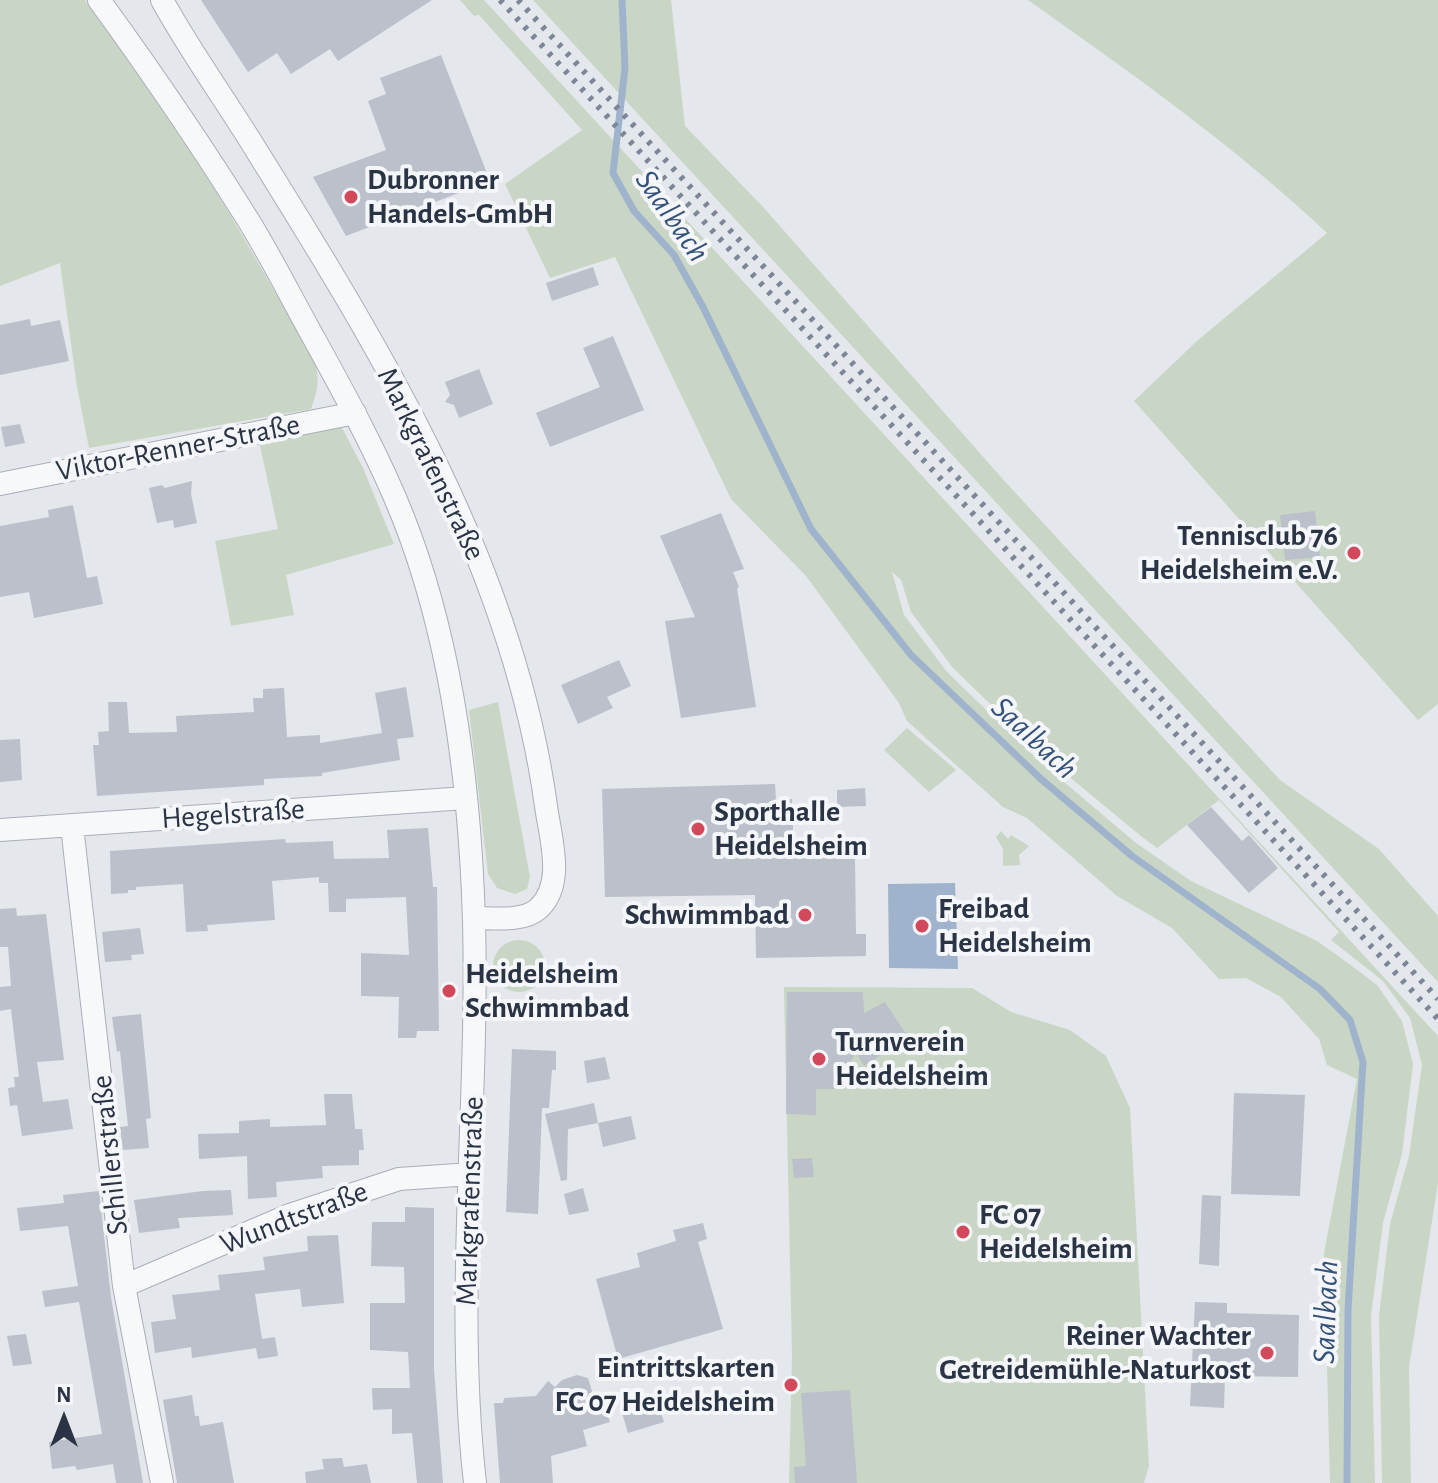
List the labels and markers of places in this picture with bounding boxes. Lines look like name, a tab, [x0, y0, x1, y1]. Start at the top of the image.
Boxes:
place label: Dubronner Handels-GmbH	[367, 162, 553, 232]
marker: Dubronner Handels-GmbH	[342, 188, 360, 206]
place label: Tennisclub 76 Heidelsheim e.V.	[1140, 518, 1338, 588]
marker: Tennisclub 76 Heidelsheim e.V.	[1345, 544, 1363, 562]
place label: Sporthalle Heidelsheim	[714, 794, 868, 864]
marker: Sporthalle Heidelsheim	[689, 820, 707, 838]
place label: Freibad Heidelsheim	[938, 891, 1092, 962]
place label: Schwimmbad	[625, 897, 789, 933]
marker: Schwimmbad	[796, 906, 814, 924]
marker: Freibad Heidelsheim	[913, 917, 931, 935]
place label: Heidelsheim Schwimmbad	[465, 956, 629, 1026]
marker: Heidelsheim Schwimmbad	[440, 982, 458, 1000]
place label: Turnverein Heidelsheim	[835, 1024, 989, 1094]
marker: Turnverein Heidelsheim	[810, 1050, 828, 1068]
place label: FC 07 Heidelsheim	[979, 1197, 1133, 1268]
marker: FC 07 Heidelsheim	[954, 1223, 972, 1241]
place label: Reiner Wachter Getreidemühle-Naturkost	[939, 1318, 1251, 1388]
marker: Reiner Wachter Getreidemühle-Naturkost	[1258, 1344, 1276, 1362]
place label: Eintrittskarten FC 07 Heidelsheim	[554, 1350, 775, 1420]
marker: Eintrittskarten FC 07 Heidelsheim	[782, 1376, 800, 1394]

